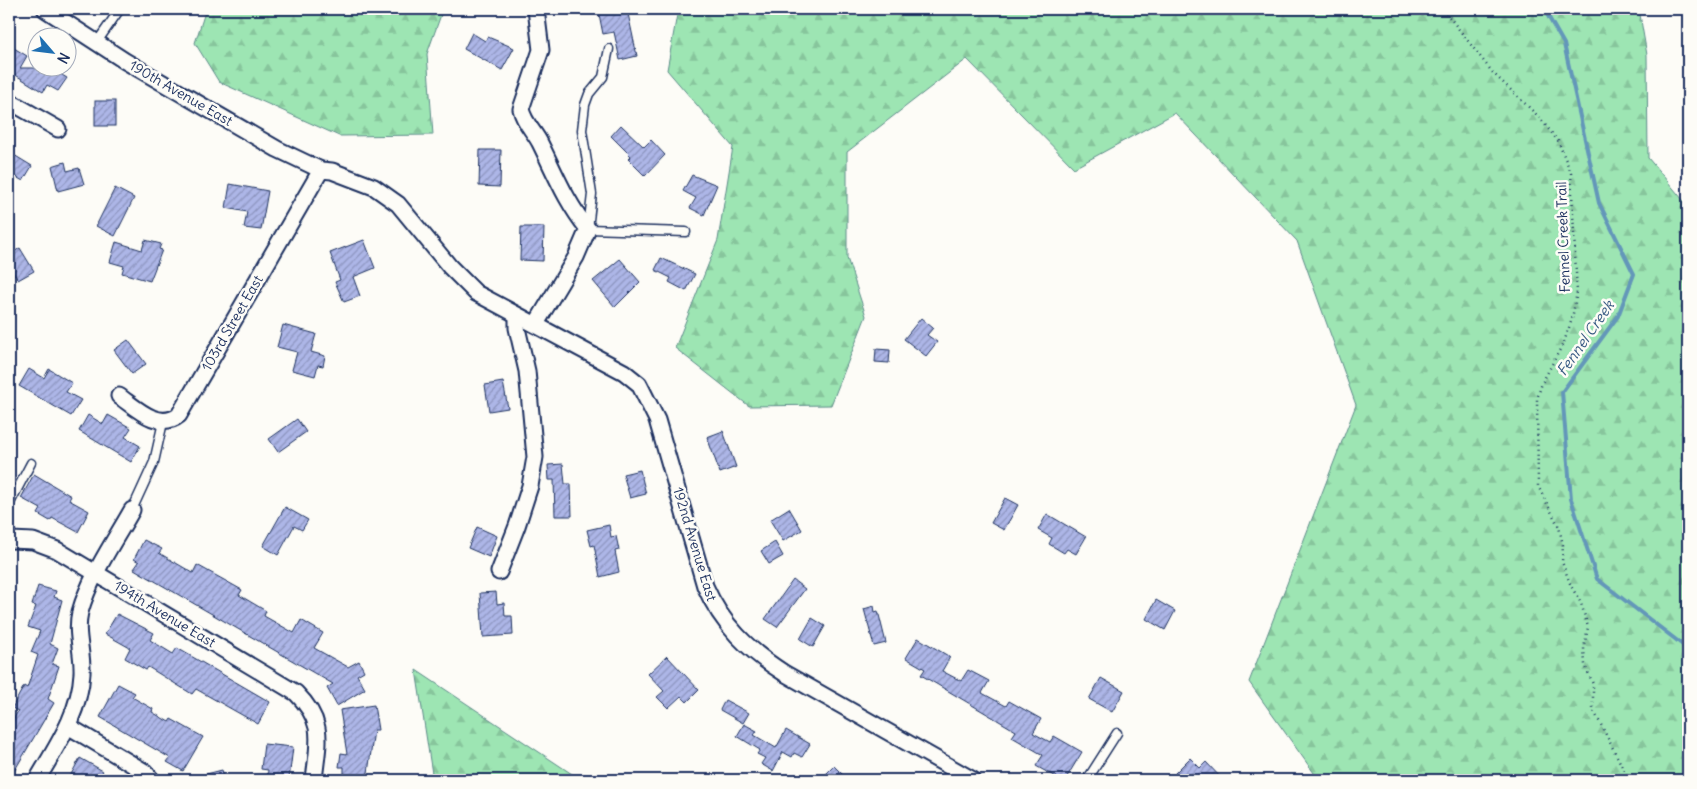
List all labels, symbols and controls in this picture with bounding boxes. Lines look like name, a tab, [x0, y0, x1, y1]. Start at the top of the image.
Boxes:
north arrow	[28, 28, 78, 78]
text: N	[53, 50, 74, 67]
street label: 190th Avenue East	[126, 56, 236, 130]
street label: Fennel Creek Trail	[1552, 181, 1574, 293]
street label: 103rd Street East	[197, 272, 267, 374]
water label: Fennel Creek	[1552, 296, 1619, 379]
street label: 192nd Avenue East	[669, 485, 721, 603]
street label: 194th Avenue East	[111, 577, 219, 652]

